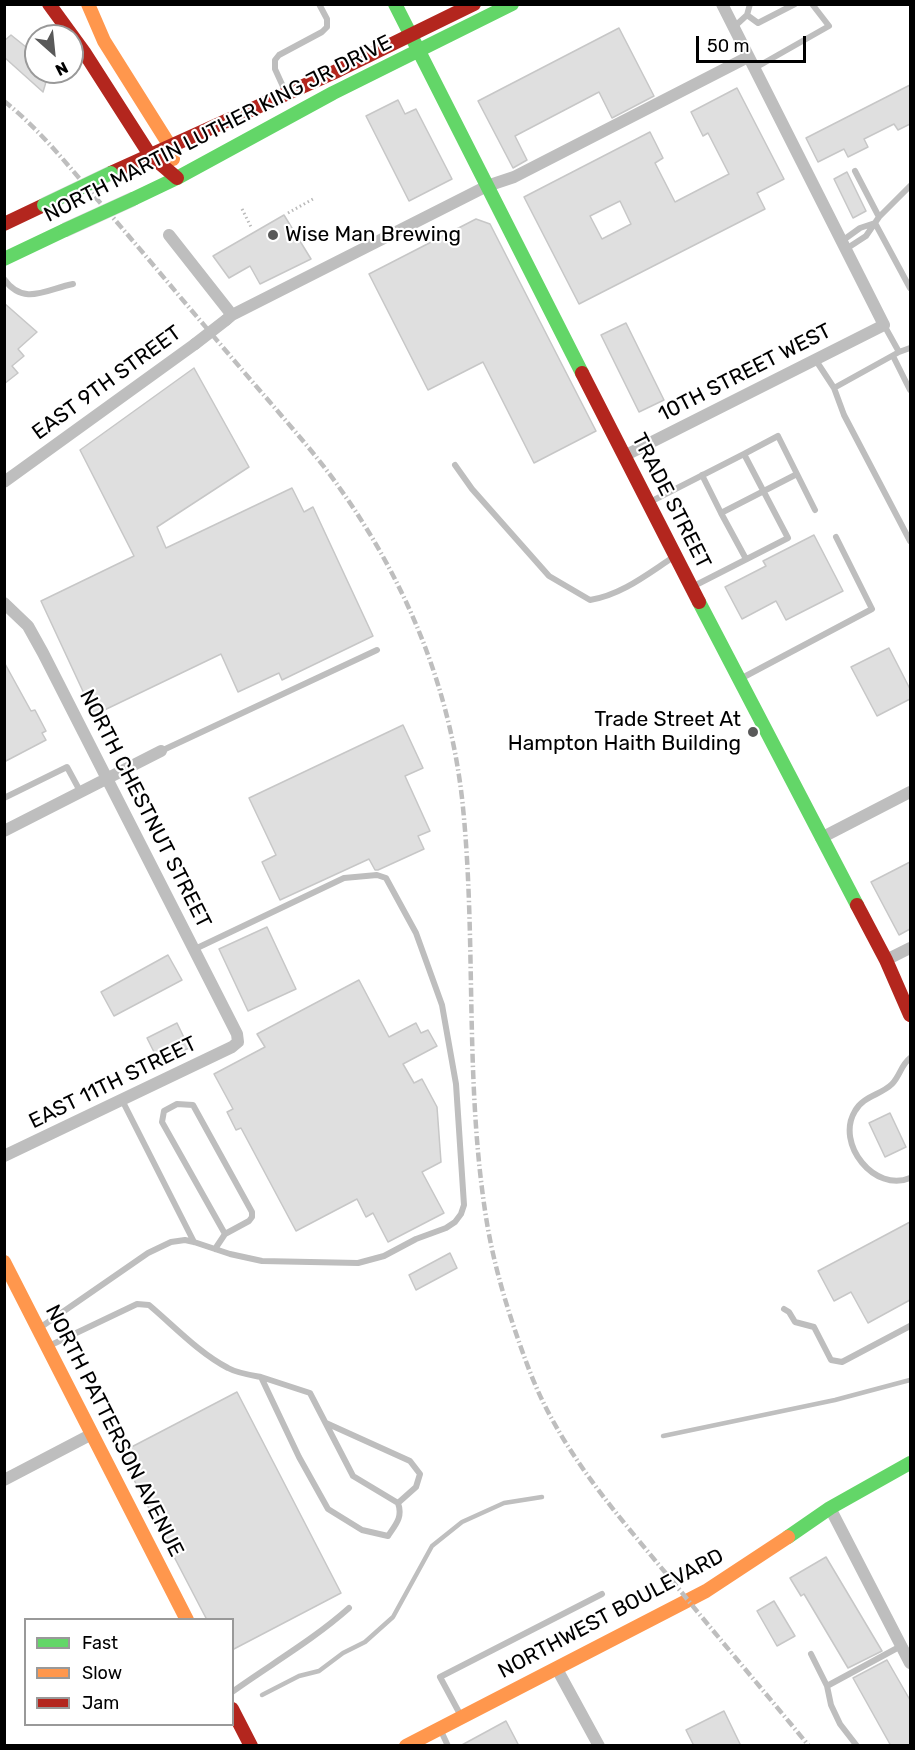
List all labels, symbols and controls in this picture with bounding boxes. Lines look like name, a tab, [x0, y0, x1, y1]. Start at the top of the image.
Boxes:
north arrow	[24, 24, 84, 84]
scale bar	[699, 24, 808, 62]
street label: NORTH MARTIN LUTHER KING JR DRIVE	[40, 30, 396, 228]
text: 50 m	[707, 35, 750, 57]
place label: Wise Man Brewing	[285, 222, 461, 248]
marker: Wise Man Brewing	[266, 228, 280, 242]
street label: 10TH STREET WEST	[654, 319, 836, 427]
street label: EAST 9TH STREET	[28, 321, 186, 445]
street label: TRADE STREET	[626, 429, 716, 573]
street label: NORTH CHESTNUT STREET	[74, 685, 216, 933]
place label: Trade Street At Hampton Haith Building	[508, 707, 741, 757]
marker: Trade Street At Hampton Haith Building	[746, 725, 760, 739]
street label: EAST 11TH STREET	[25, 1031, 201, 1135]
street label: NORTH PATTERSON AVENUE	[39, 1301, 189, 1561]
street label: NORTHWEST BOULEVARD	[494, 1544, 728, 1684]
legend	[24, 1618, 234, 1726]
text: Fast	[82, 1632, 118, 1654]
text: Slow	[82, 1662, 122, 1684]
text: Jam	[82, 1692, 119, 1714]

